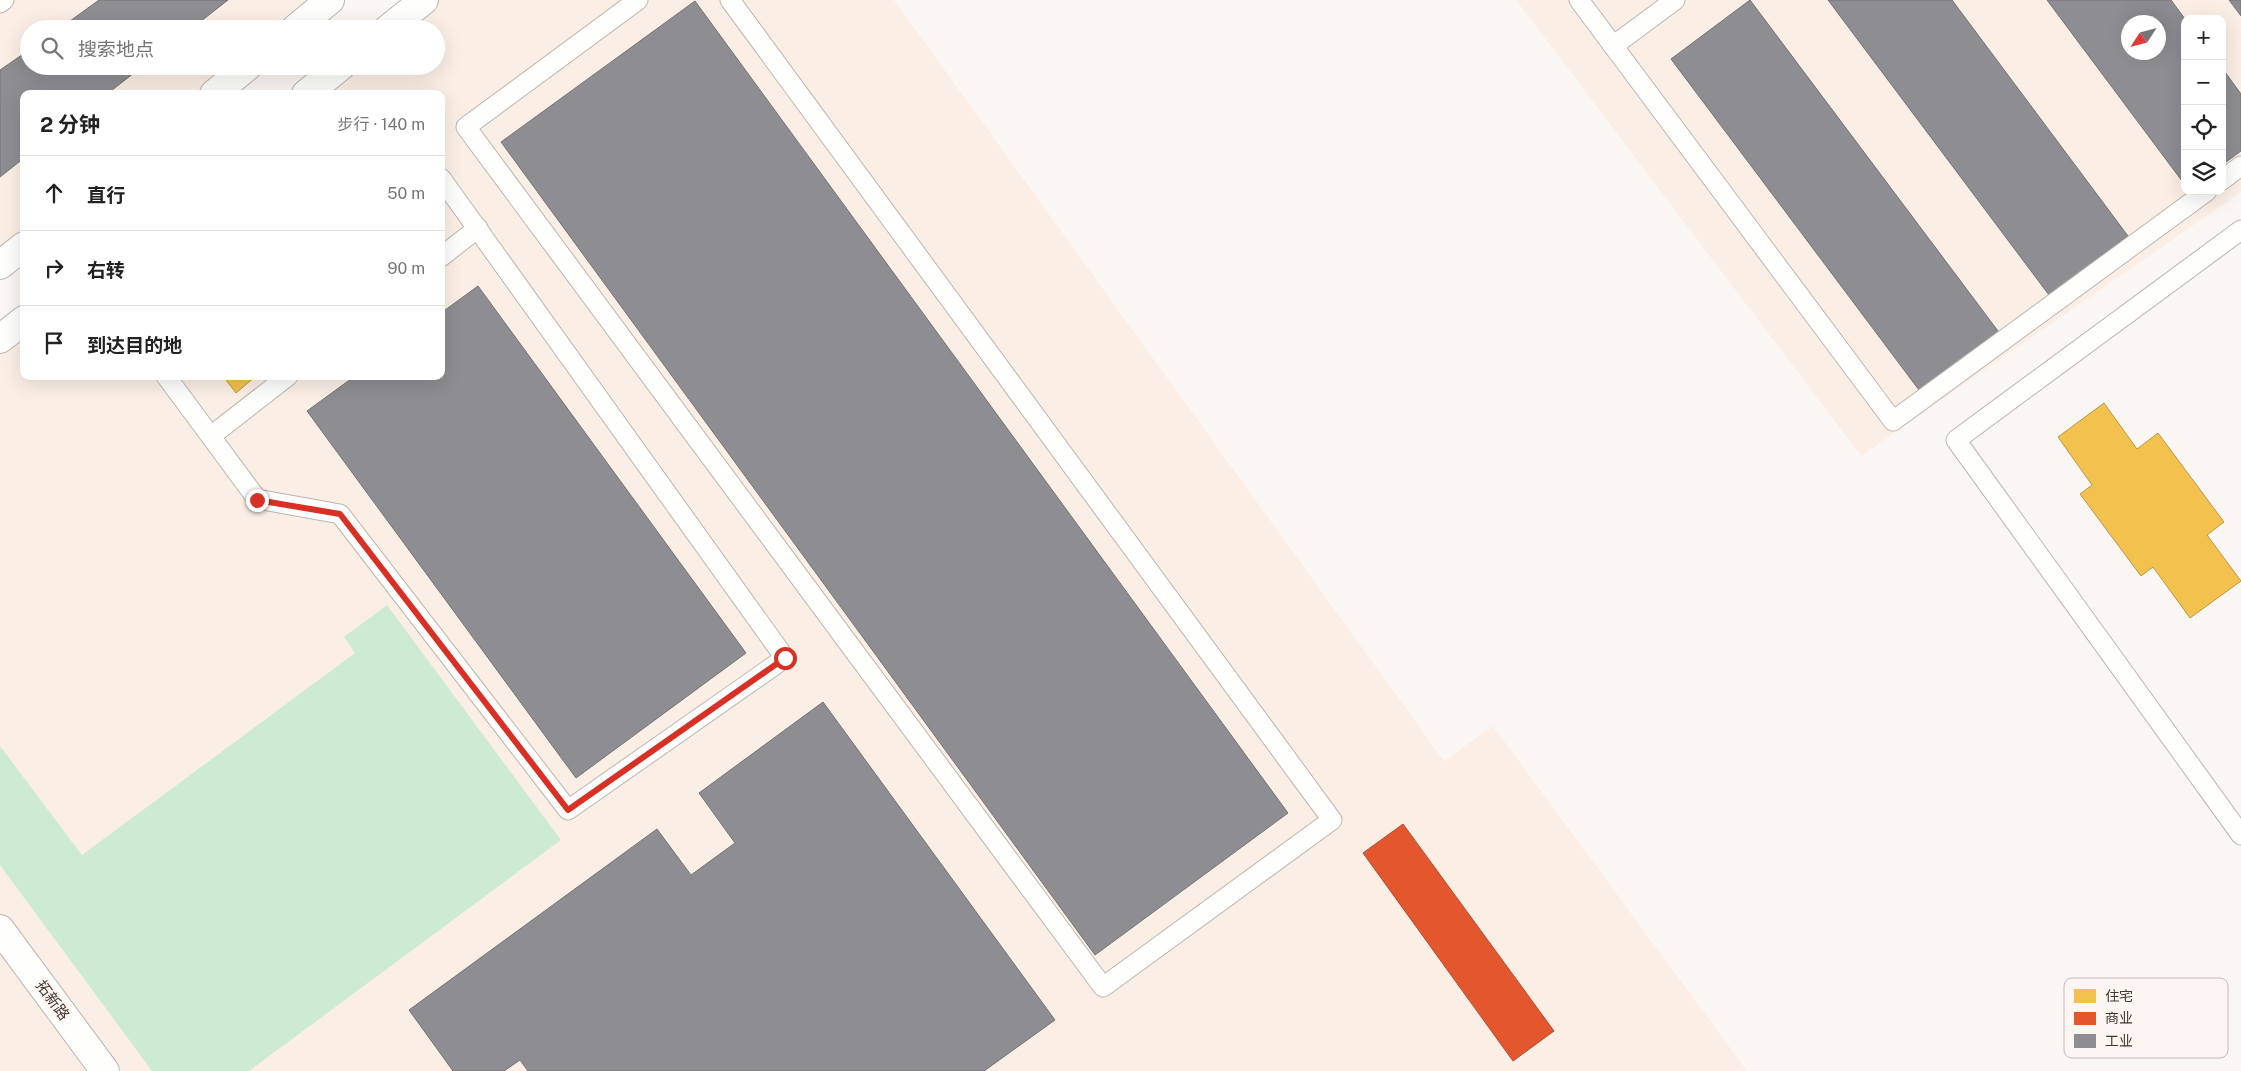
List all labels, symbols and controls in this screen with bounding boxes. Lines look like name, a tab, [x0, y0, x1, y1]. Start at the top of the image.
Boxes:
north arrow	[2121, 15, 2166, 60]
map controls	[2181, 15, 2226, 195]
button: +	[2181, 15, 2226, 60]
search box	[20, 20, 445, 75]
icon: search	[38, 34, 66, 62]
text: 搜索地点	[78, 38, 154, 60]
button: −	[2181, 60, 2226, 105]
button: locate	[2181, 105, 2226, 150]
text: 2 分钟	[40, 112, 100, 137]
text: 步行 · 140 m	[338, 115, 425, 134]
button: layers	[2181, 150, 2226, 195]
icon: ahead	[40, 179, 68, 207]
text: 直行	[87, 184, 125, 206]
text: 50 m	[387, 184, 425, 203]
icon: right	[40, 254, 68, 282]
text: 右转	[87, 259, 125, 281]
text: 90 m	[388, 259, 425, 278]
icon: arrive	[40, 329, 68, 357]
text: 到达目的地	[87, 334, 182, 356]
route end	[246, 489, 269, 512]
route start	[774, 647, 797, 670]
street label: 拓新路	[33, 977, 73, 1023]
legend	[2064, 978, 2228, 1058]
text: 住宅	[2105, 988, 2133, 1004]
text: 商业	[2105, 1010, 2133, 1026]
text: 工业	[2105, 1033, 2133, 1049]

